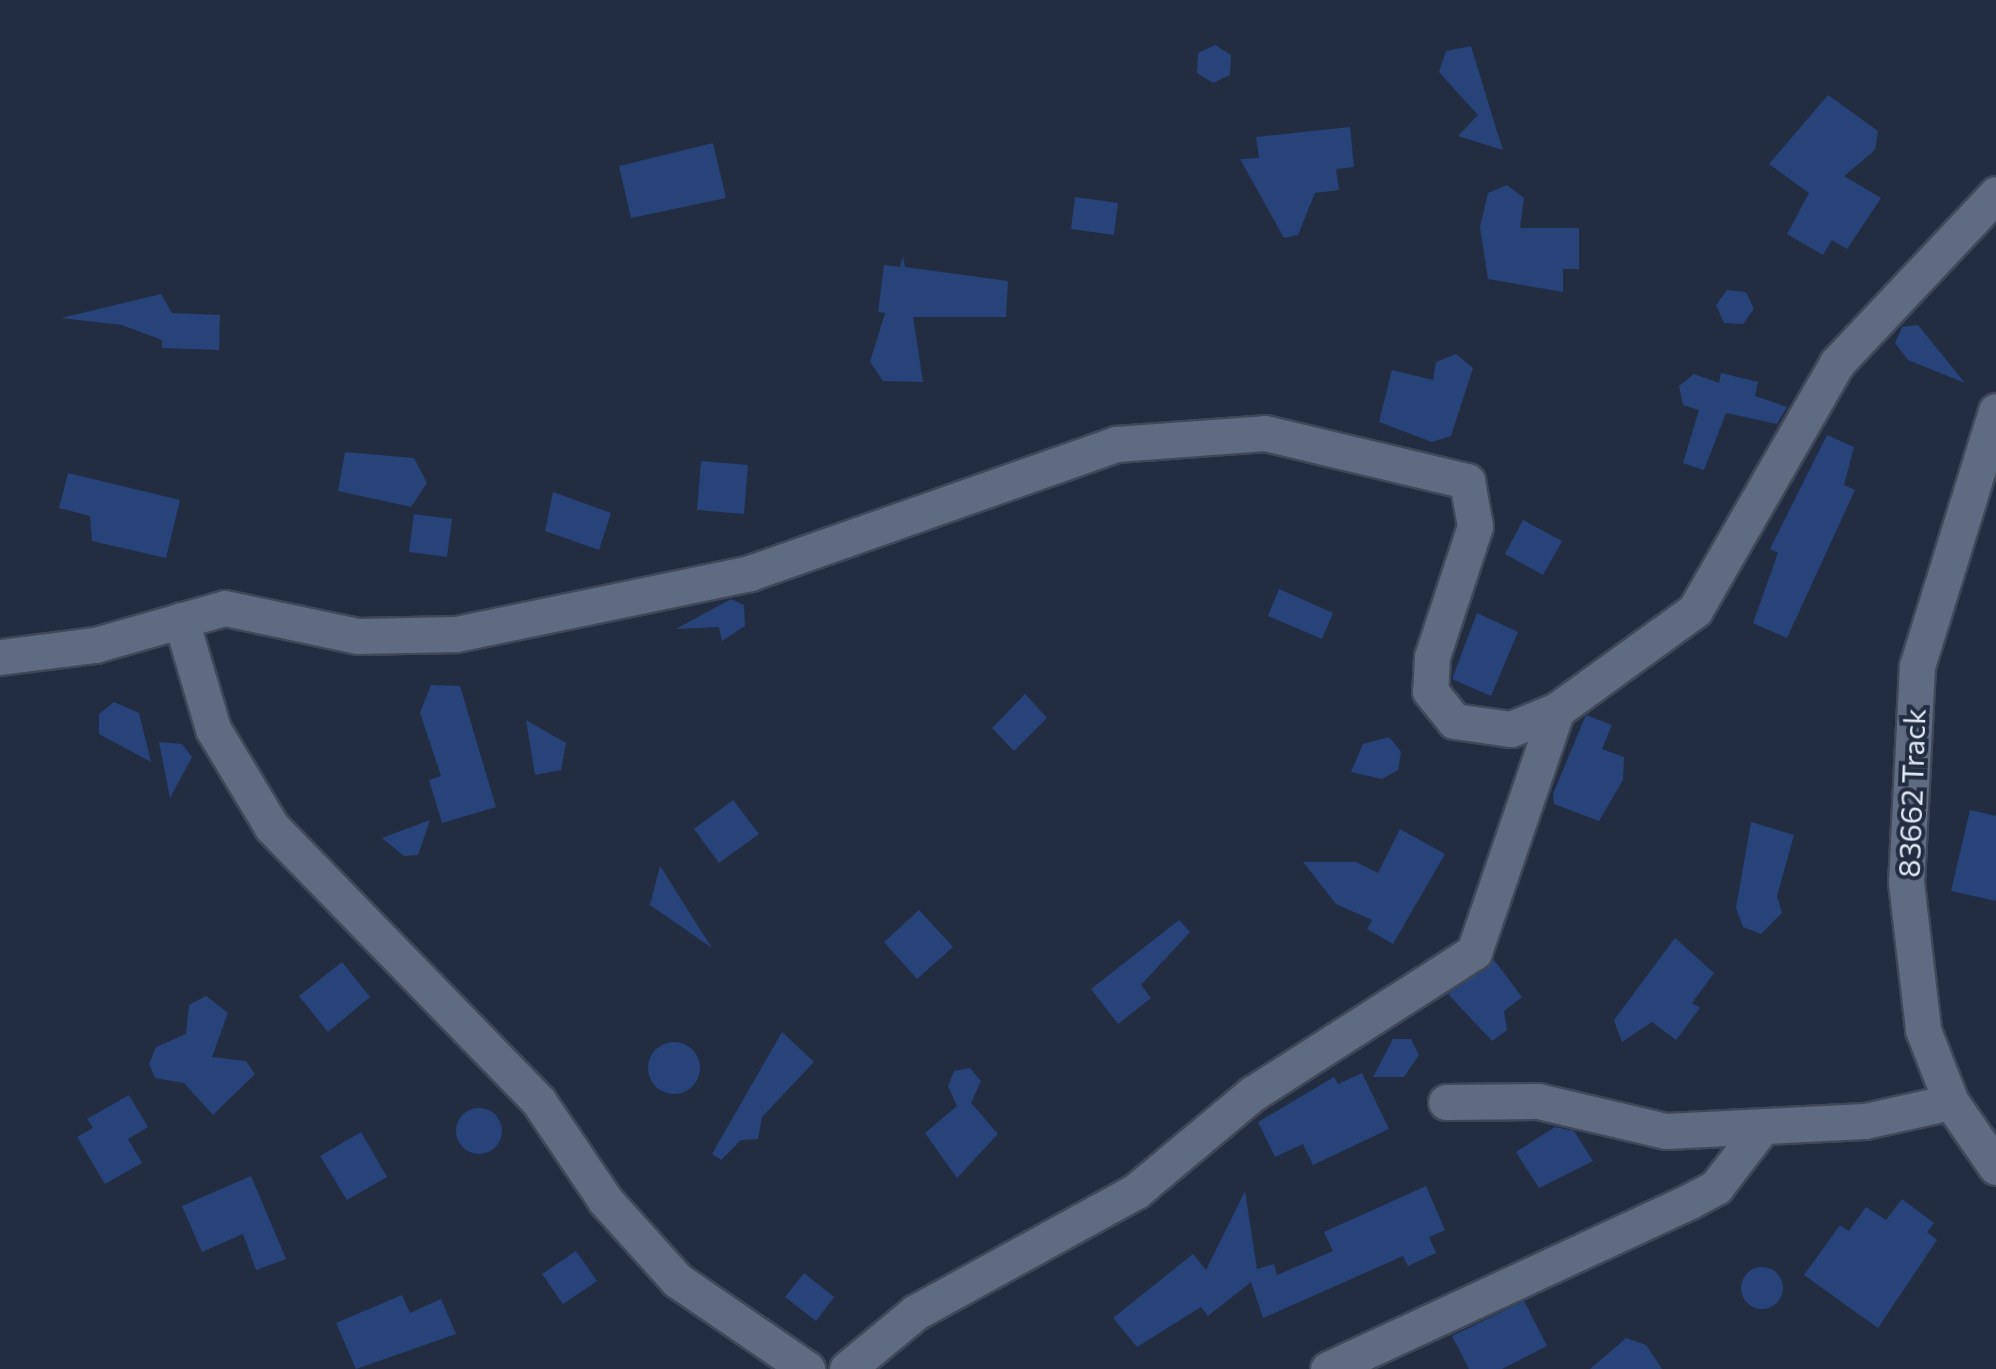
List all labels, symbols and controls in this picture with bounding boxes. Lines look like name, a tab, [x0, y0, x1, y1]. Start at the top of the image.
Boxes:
street label: 83662 Track	[1890, 708, 1932, 878]

